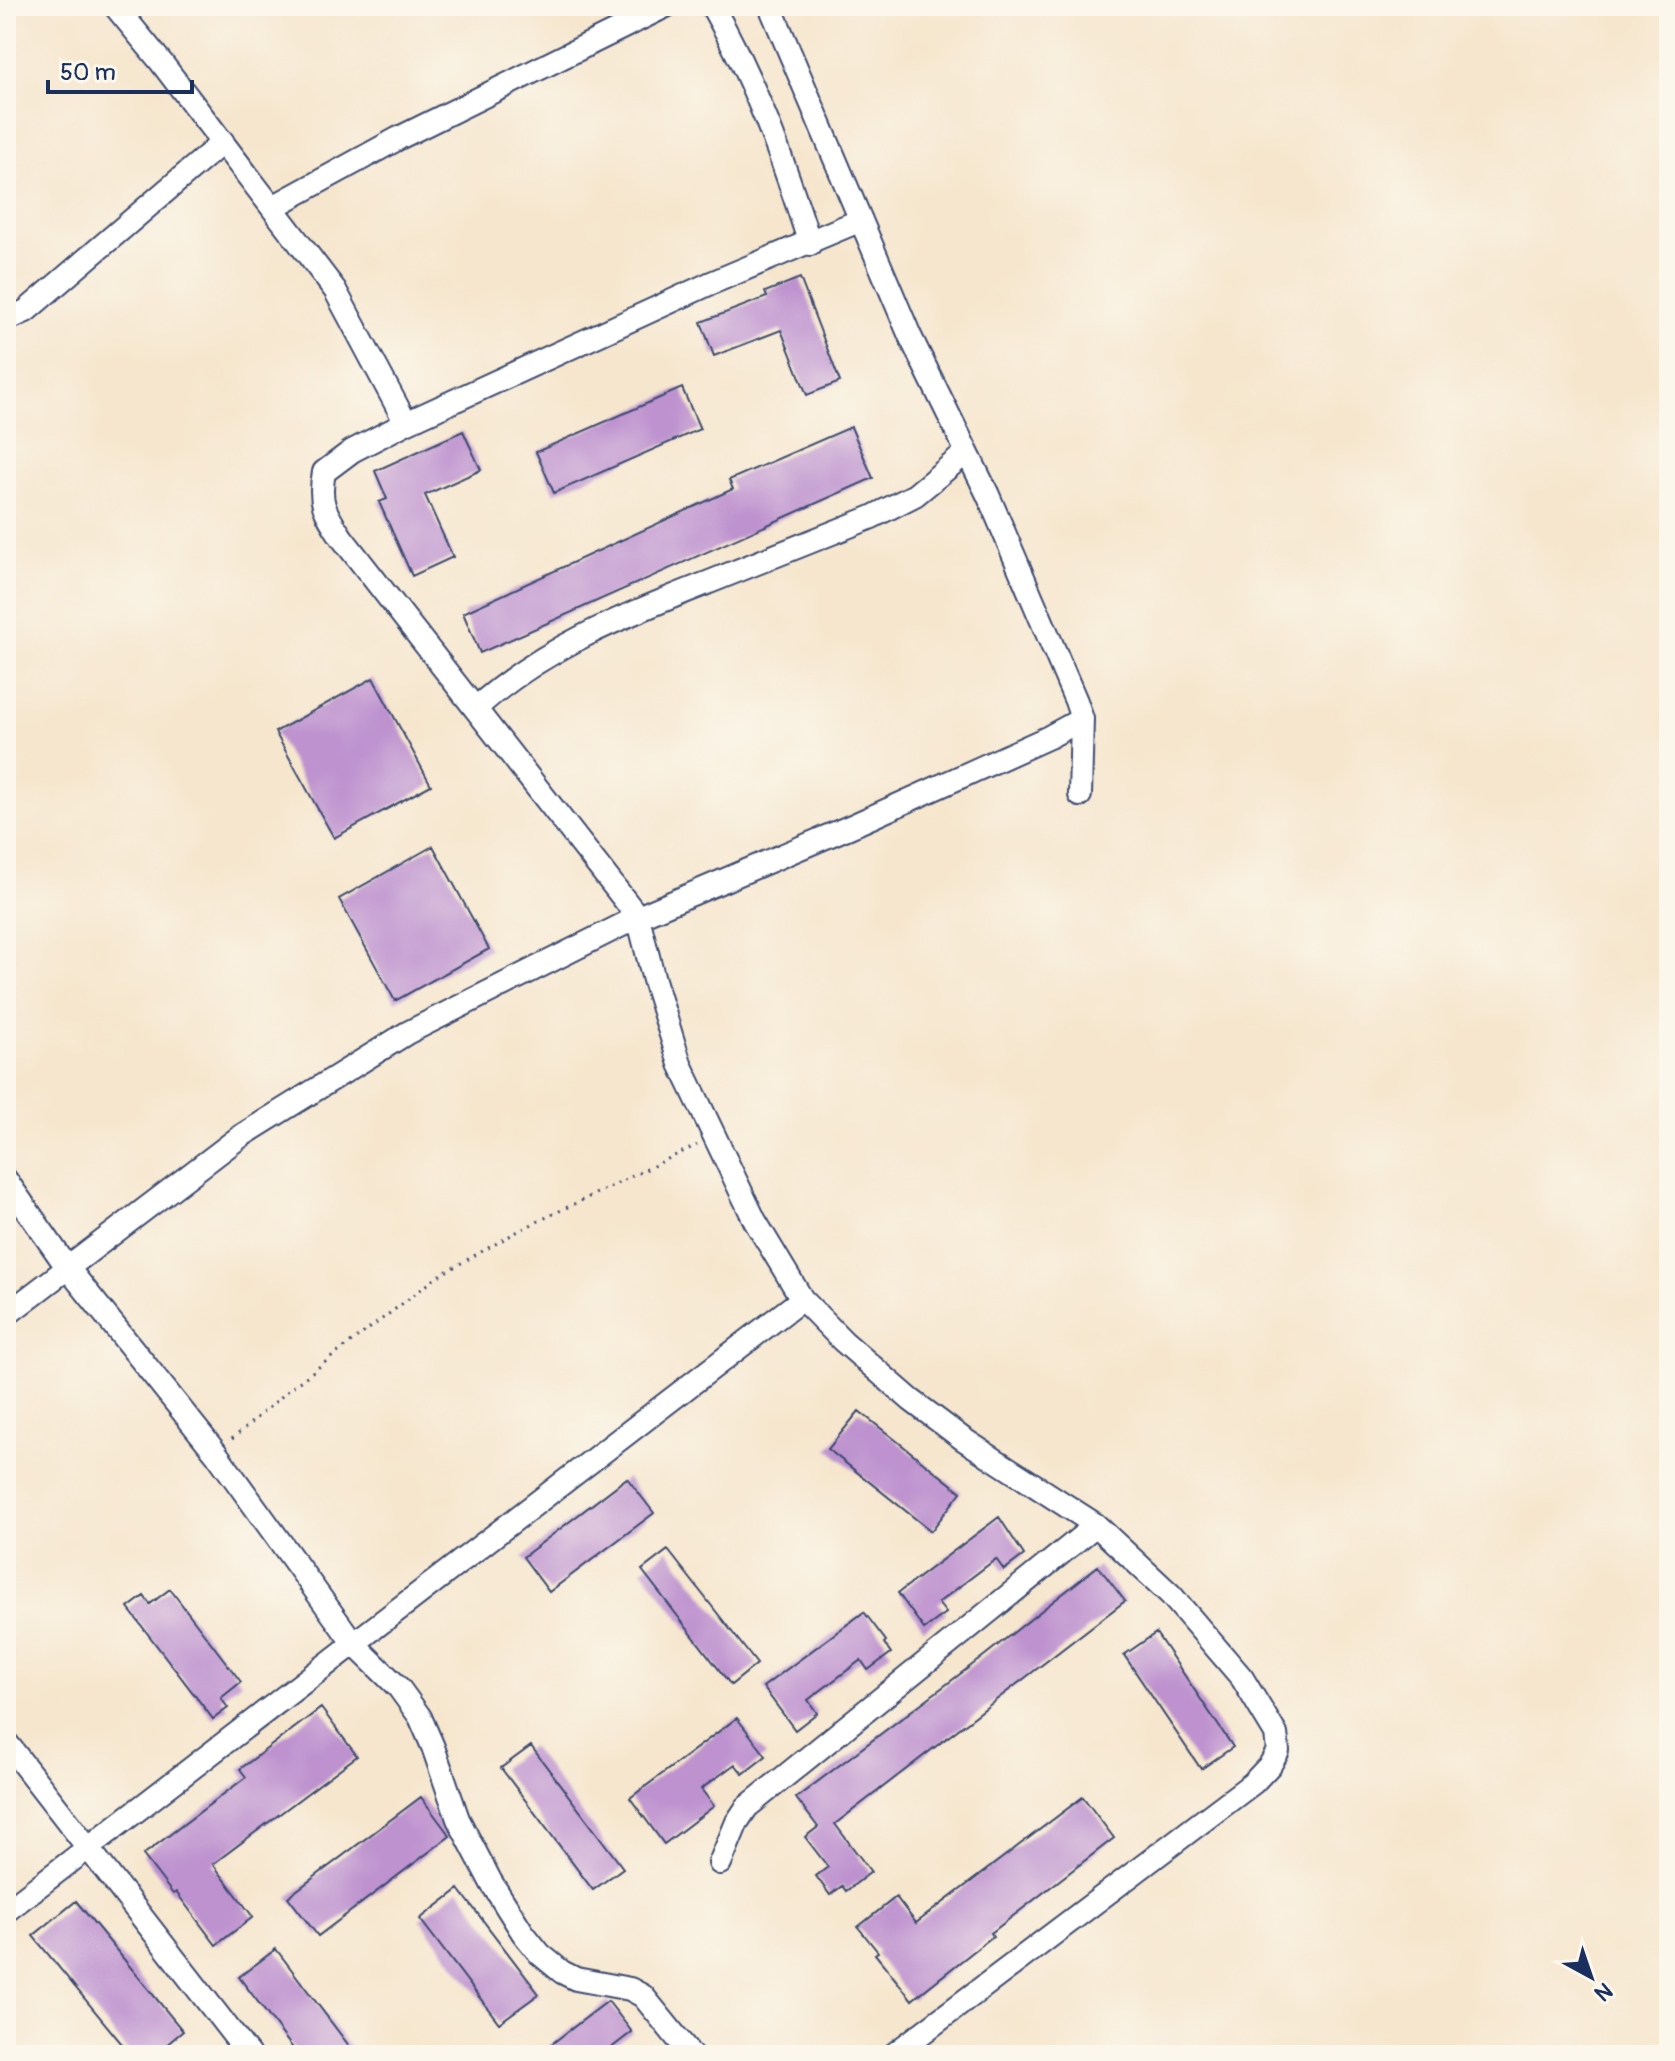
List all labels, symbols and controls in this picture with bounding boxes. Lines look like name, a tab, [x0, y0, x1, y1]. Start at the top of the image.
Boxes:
scale bar	[48, 44, 192, 94]
text: 50 m	[60, 58, 116, 87]
north arrow	[1551, 1937, 1631, 2017]
text: N	[1588, 1976, 1618, 2007]

